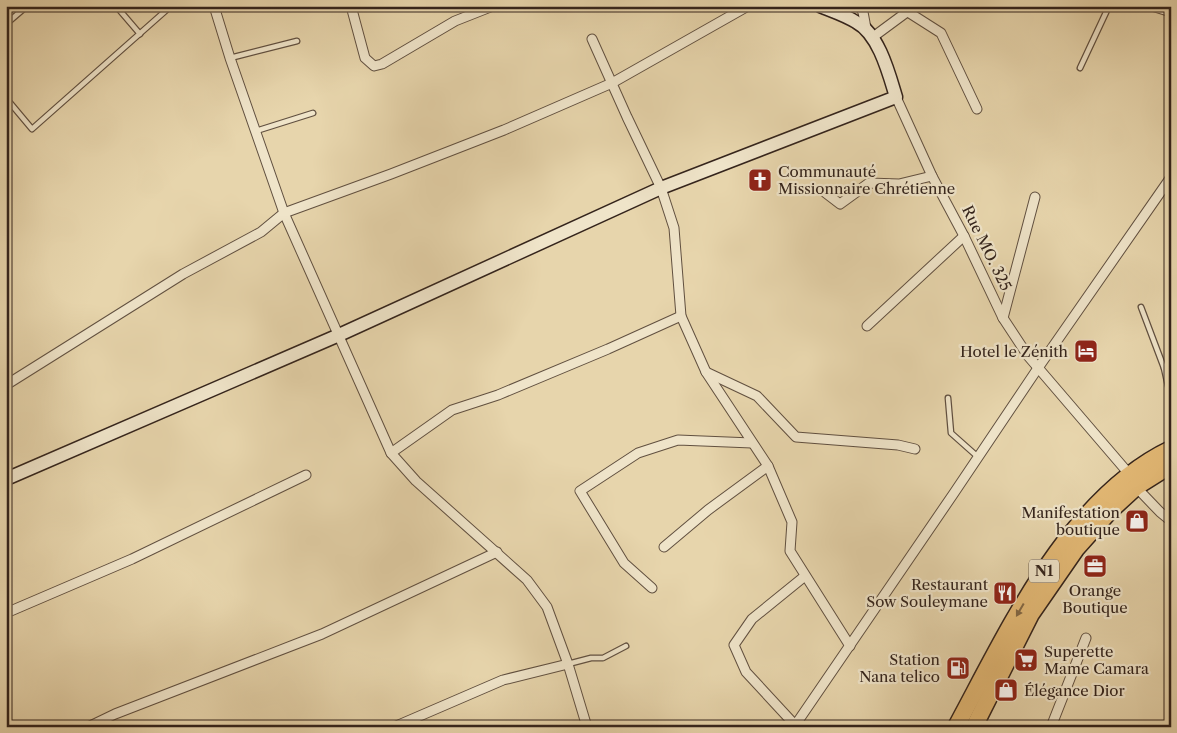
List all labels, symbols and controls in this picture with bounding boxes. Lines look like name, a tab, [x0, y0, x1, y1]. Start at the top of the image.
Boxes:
place label: Communauté Missionnaire Chrétienne	[778, 162, 955, 198]
church icon: Communauté Missionnaire Chrétienne	[747, 167, 773, 193]
street label: Rue MO. 325	[958, 202, 1016, 294]
hotel icon: Hotel le Zénith	[1073, 338, 1099, 364]
place label: Hotel le Zénith	[960, 342, 1069, 361]
place label: Manifestation boutique	[1021, 503, 1121, 539]
shop icon: Manifestation boutique	[1124, 508, 1150, 534]
office icon: Orange Boutique	[1082, 553, 1108, 579]
road number: N1	[1029, 560, 1059, 582]
place label: Restaurant Sow Souleymane	[866, 575, 989, 611]
restaurant icon: Restaurant Sow Souleymane	[992, 580, 1018, 606]
place label: Orange Boutique	[1062, 581, 1128, 617]
one-way arrow	[1015, 603, 1024, 616]
place label: Superette Mame Camara	[1044, 642, 1149, 678]
supermarket icon: Superette Mame Camara	[1013, 647, 1039, 673]
place label: Station Nana telico	[859, 650, 941, 686]
fuel station icon: Station Nana telico	[945, 655, 971, 681]
shop icon: Élégance Dior	[993, 677, 1019, 703]
place label: Élégance Dior	[1024, 681, 1126, 700]

